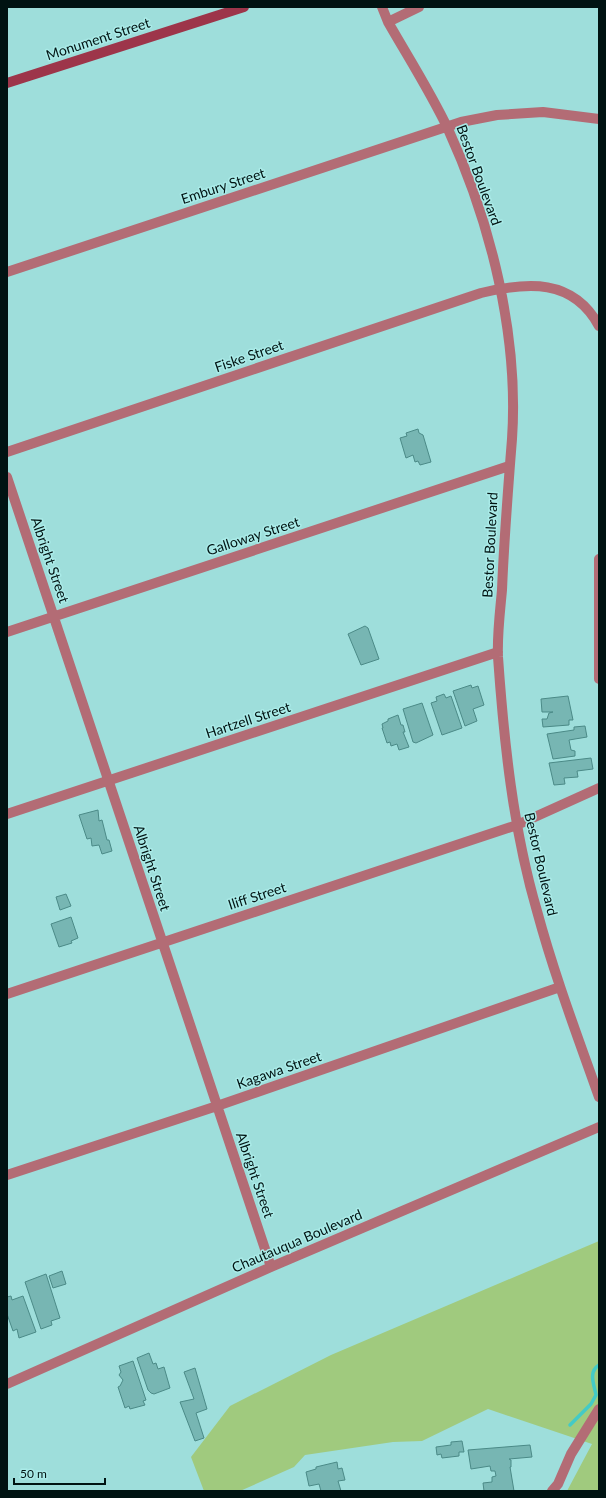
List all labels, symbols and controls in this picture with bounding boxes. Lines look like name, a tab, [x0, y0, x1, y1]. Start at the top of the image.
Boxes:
street label: Monument Street	[44, 14, 152, 63]
street label: Bestor Boulevard	[453, 122, 506, 227]
street label: Embury Street	[179, 164, 267, 207]
street label: Fiske Street	[212, 336, 286, 375]
street label: Bestor Boulevard	[478, 492, 501, 598]
street label: Galloway Street	[204, 513, 301, 559]
street label: Albright Street	[28, 515, 73, 605]
street label: Hartzell Street	[203, 698, 292, 741]
street label: Bestor Boulevard	[521, 811, 562, 917]
street label: Albright Street	[131, 823, 174, 913]
street label: Iliff Street	[226, 878, 288, 913]
street label: Kagawa Street	[234, 1047, 324, 1092]
street label: Albright Street	[233, 1130, 278, 1220]
street label: Chautauqua Boulevard	[229, 1205, 364, 1276]
scale bar	[14, 1460, 105, 1486]
text: 50 m	[20, 1466, 47, 1481]

